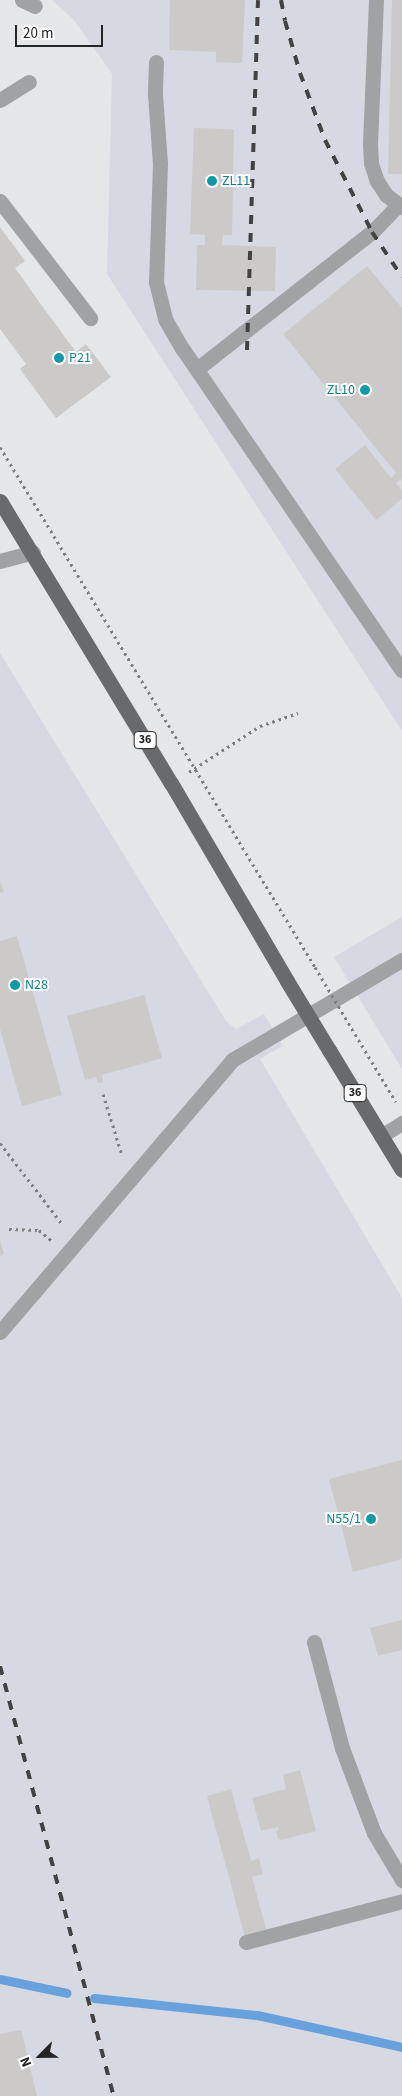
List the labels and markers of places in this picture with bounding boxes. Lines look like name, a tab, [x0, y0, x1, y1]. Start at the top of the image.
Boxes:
place label: ZL11	[222, 173, 250, 189]
marker: ZL11	[206, 175, 218, 187]
place label: P21	[69, 350, 91, 366]
marker: P21	[53, 352, 65, 364]
place label: ZL10	[327, 382, 355, 398]
marker: ZL10	[359, 384, 371, 396]
place label: N28	[25, 977, 48, 993]
marker: N28	[9, 979, 21, 991]
place label: N55/1	[326, 1511, 361, 1527]
marker: N55/1	[365, 1513, 377, 1525]

